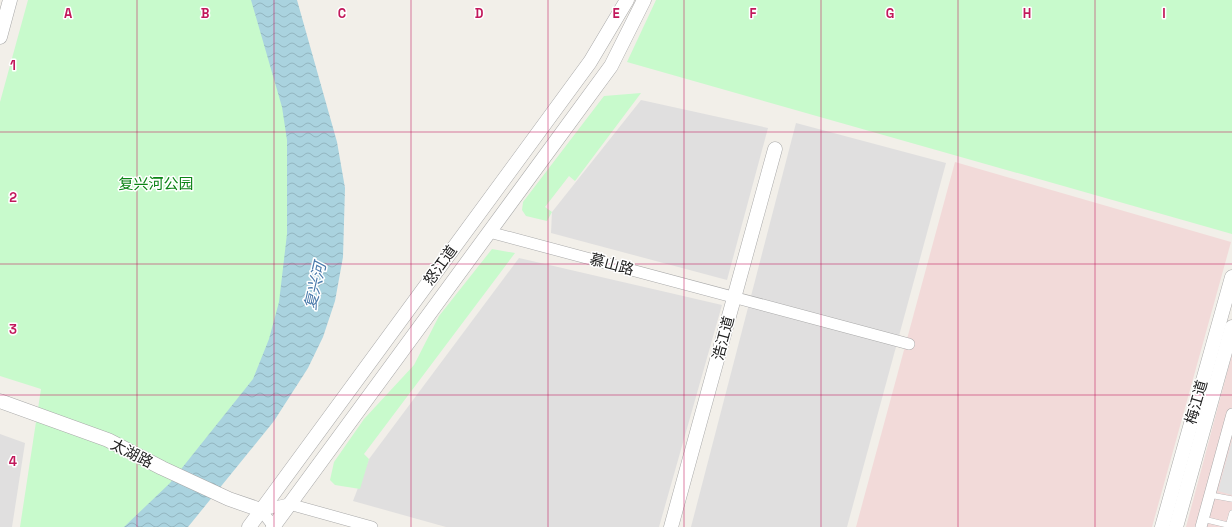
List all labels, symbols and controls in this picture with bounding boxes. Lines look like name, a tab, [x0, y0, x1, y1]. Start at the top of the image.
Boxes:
text: A	[64, 5, 73, 22]
text: B	[201, 5, 210, 22]
text: C	[338, 5, 346, 22]
text: D	[475, 5, 484, 22]
text: E	[612, 5, 620, 22]
text: F	[750, 5, 757, 22]
text: G	[886, 5, 894, 22]
text: H	[1023, 5, 1031, 22]
text: I	[1162, 5, 1166, 22]
text: 1	[10, 57, 16, 74]
park label: 复兴河公园	[118, 174, 194, 193]
text: 2	[9, 189, 17, 206]
street label: 怒江道	[419, 241, 461, 289]
street label: 慕山路	[588, 249, 636, 279]
water label: 复兴河	[299, 257, 331, 312]
street label: 浩江道	[708, 314, 738, 362]
text: 3	[9, 321, 17, 338]
street label: 梅江道	[1181, 378, 1211, 426]
street label: 太湖路	[108, 434, 156, 472]
text: 4	[9, 453, 17, 470]

